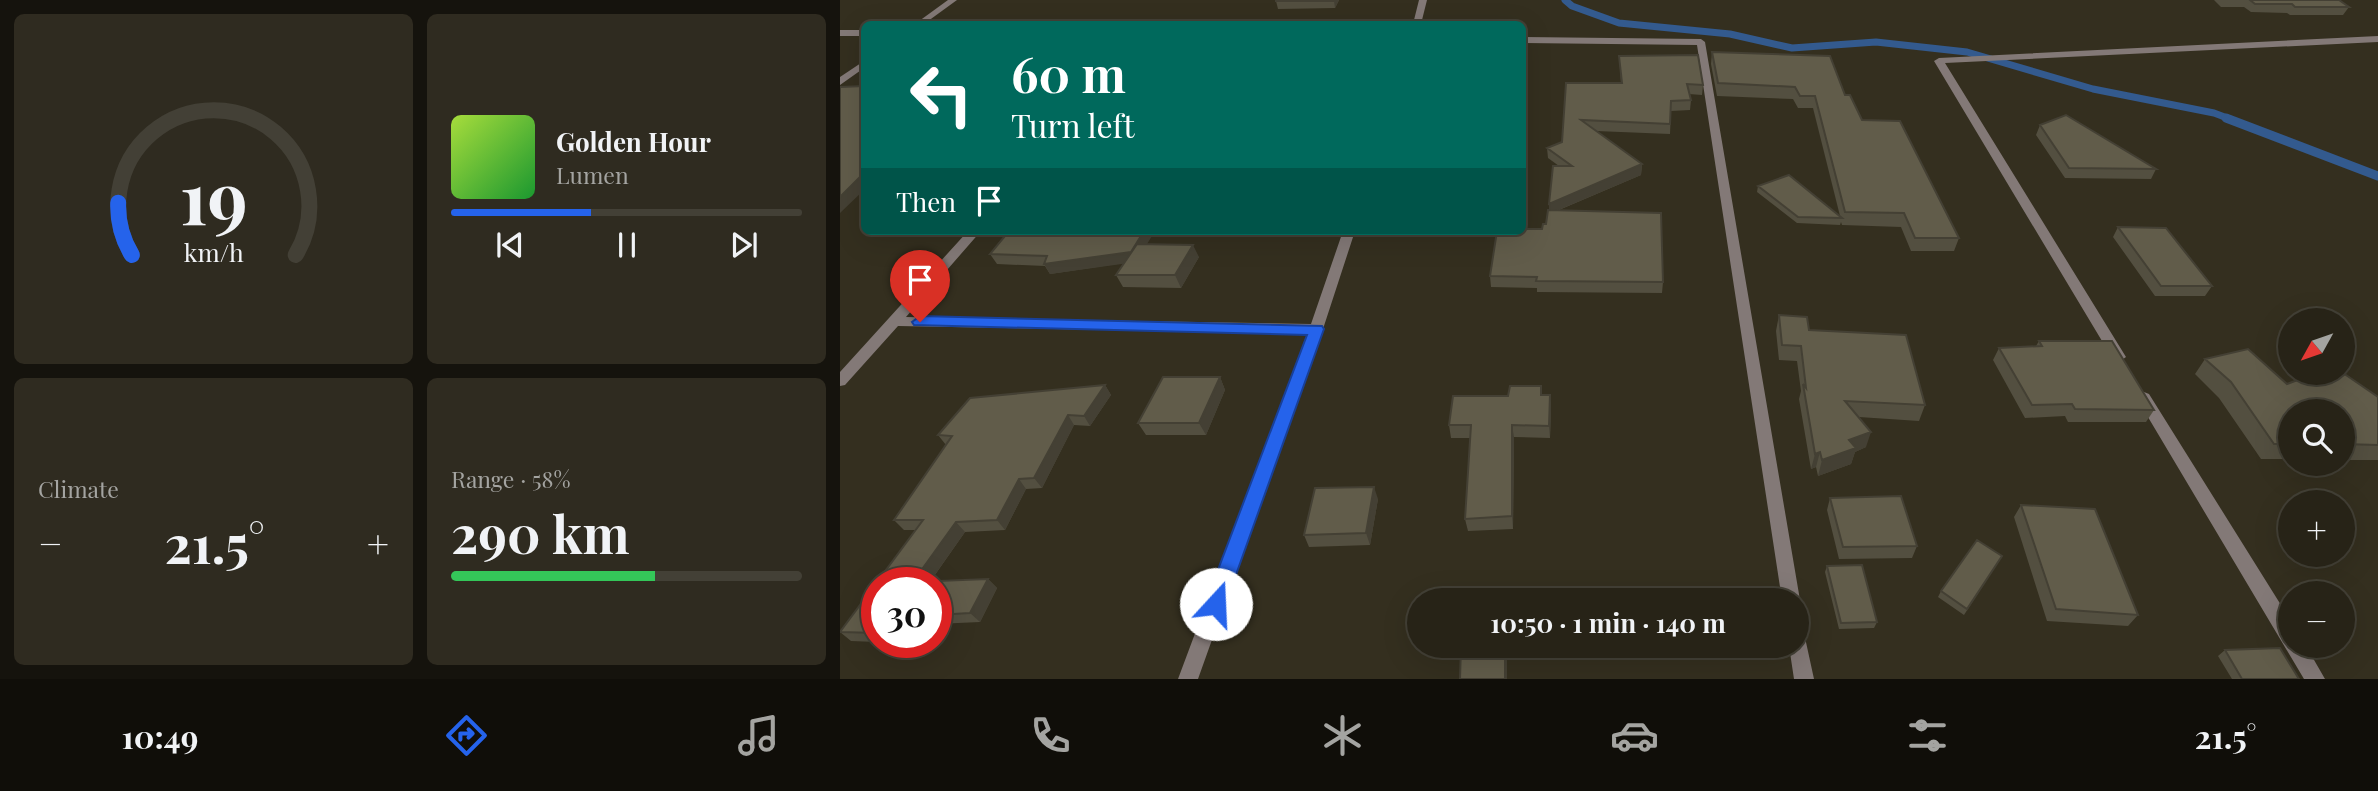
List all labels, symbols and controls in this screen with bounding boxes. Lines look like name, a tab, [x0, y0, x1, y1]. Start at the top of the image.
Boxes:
text: 60 m	[1011, 40, 1126, 105]
icon: left	[896, 49, 987, 140]
text: Turn left	[1011, 103, 1135, 146]
text: Golden Hour	[556, 124, 711, 159]
text: 19	[179, 147, 248, 244]
text: Lumen	[556, 159, 629, 190]
icon: arrive	[970, 182, 1008, 220]
text: Then	[896, 184, 956, 219]
icon: previous	[491, 226, 529, 264]
icon: pause	[608, 226, 646, 264]
icon: next	[725, 226, 763, 264]
text: km/h	[184, 235, 244, 268]
pin	[890, 250, 950, 322]
icon: arrive	[901, 261, 939, 299]
north arrow	[2278, 308, 2356, 385]
map controls	[2278, 308, 2355, 658]
button: search	[2278, 399, 2355, 476]
text: Range · 58%	[451, 463, 571, 494]
text: Climate	[38, 473, 119, 504]
button: +	[2278, 490, 2355, 567]
text: 290 km	[451, 498, 629, 567]
text: 21.5°	[165, 508, 265, 577]
text: −	[38, 517, 63, 568]
text: +	[367, 517, 389, 568]
speed limit sign: 30	[861, 567, 952, 658]
position arrow	[1179, 567, 1253, 641]
button: −	[2278, 581, 2355, 658]
text: 10:50 · 1 min · 140 m	[1490, 605, 1726, 640]
icon: directions	[442, 711, 491, 760]
icon: music	[734, 711, 783, 760]
icon: phone	[1026, 711, 1075, 760]
icon: climate	[1318, 711, 1367, 760]
icon: car	[1610, 711, 1659, 760]
icon: filters	[1903, 711, 1952, 760]
text: 10:49	[122, 714, 198, 757]
text: 21.5°	[2195, 714, 2256, 757]

